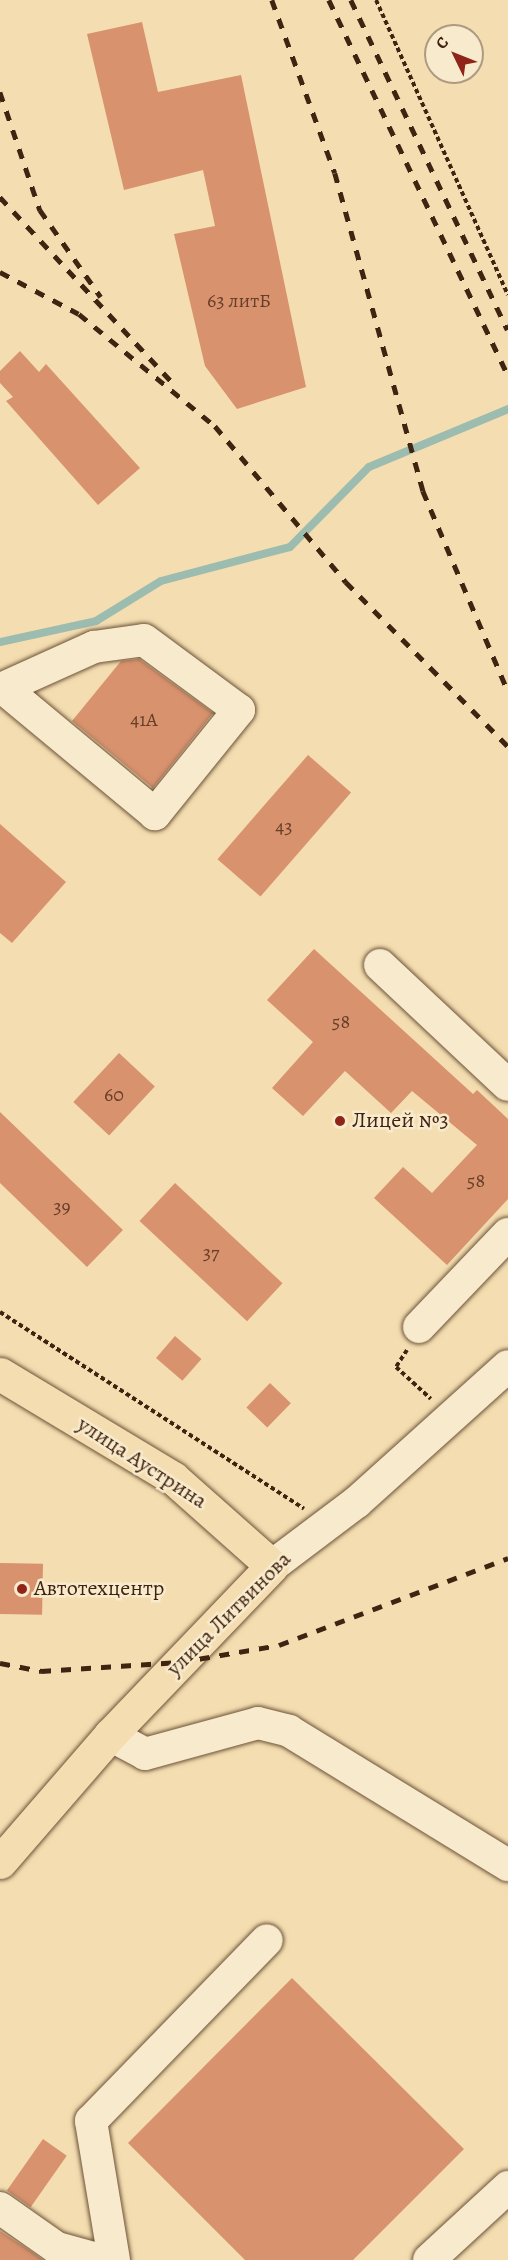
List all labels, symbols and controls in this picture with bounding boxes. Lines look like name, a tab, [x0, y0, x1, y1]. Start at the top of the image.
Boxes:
north arrow	[424, 24, 484, 84]
text: С	[431, 32, 454, 54]
house number: 63 литБ	[207, 288, 271, 312]
house number: 41А	[130, 707, 158, 731]
house number: 43	[275, 814, 293, 838]
house number: 58	[332, 1009, 350, 1033]
house number: 60	[104, 1082, 124, 1106]
place label: Лицей №3	[352, 1108, 449, 1134]
marker: Лицей №3	[333, 1114, 347, 1128]
house number: 58	[467, 1168, 485, 1192]
house number: 39	[53, 1194, 71, 1218]
house number: 37	[203, 1240, 219, 1264]
street label: улица Аустрина	[72, 1411, 212, 1515]
street label: улица Литвинова	[161, 1546, 297, 1682]
place label: Автотехцентр	[34, 1576, 164, 1602]
marker: Автотехцентр	[15, 1582, 29, 1596]

